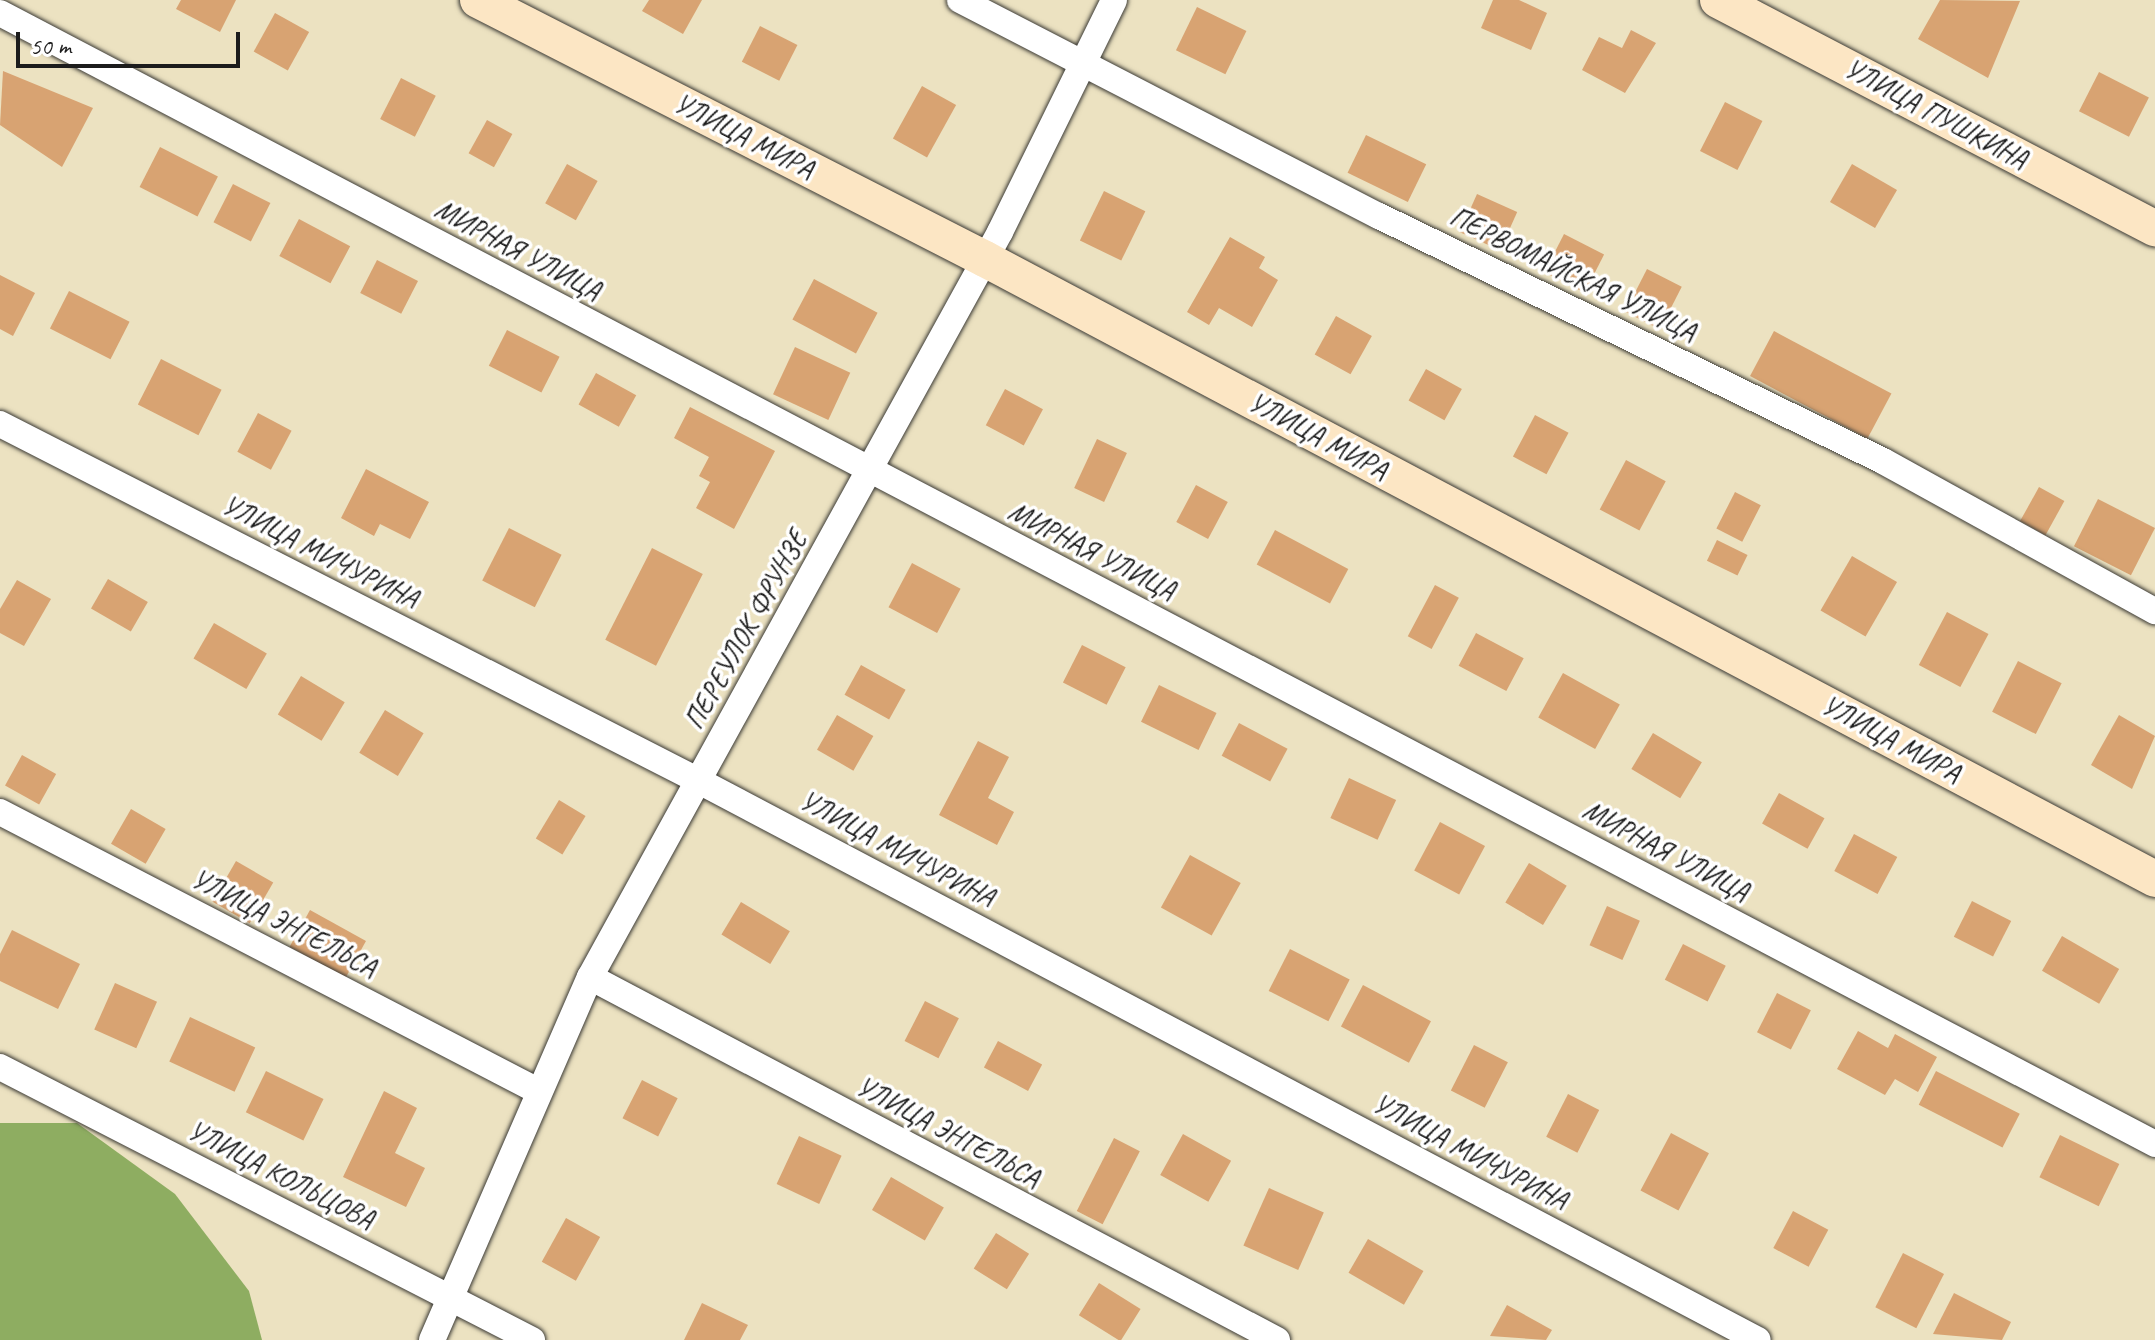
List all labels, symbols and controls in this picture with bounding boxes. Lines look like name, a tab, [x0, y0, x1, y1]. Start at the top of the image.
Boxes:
scale bar	[20, 16, 244, 66]
text: 50 m	[30, 31, 71, 61]
street label: УЛИЦА ПУШКИНА	[1839, 52, 2033, 176]
street label: УЛИЦА МИРА	[668, 86, 820, 186]
street label: МИРНАЯ УЛИЦА	[429, 192, 607, 308]
street label: ПЕРВОМАЙСКАЯ УЛИЦА	[1445, 200, 1701, 348]
street label: УЛИЦА МИРА	[1243, 385, 1393, 487]
street label: УЛИЦА МИЧУРИНА	[216, 488, 424, 616]
street label: МИРНАЯ УЛИЦА	[1003, 494, 1181, 608]
street label: ПЕРЕУЛОК ФРУНЗЕ	[678, 526, 814, 734]
street label: УЛИЦА МИРА	[1816, 688, 1966, 790]
street label: УЛИЦА МИЧУРИНА	[794, 784, 1000, 914]
street label: МИРНАЯ УЛИЦА	[1577, 793, 1755, 909]
street label: УЛИЦА ЭНГЕЛЬСА	[186, 862, 382, 984]
street label: УЛИЦА ЭНГЕЛЬСА	[850, 1069, 1046, 1195]
street label: УЛИЦА МИЧУРИНА	[1367, 1087, 1573, 1217]
street label: УЛИЦА КОЛЬЦОВА	[183, 1114, 379, 1236]

